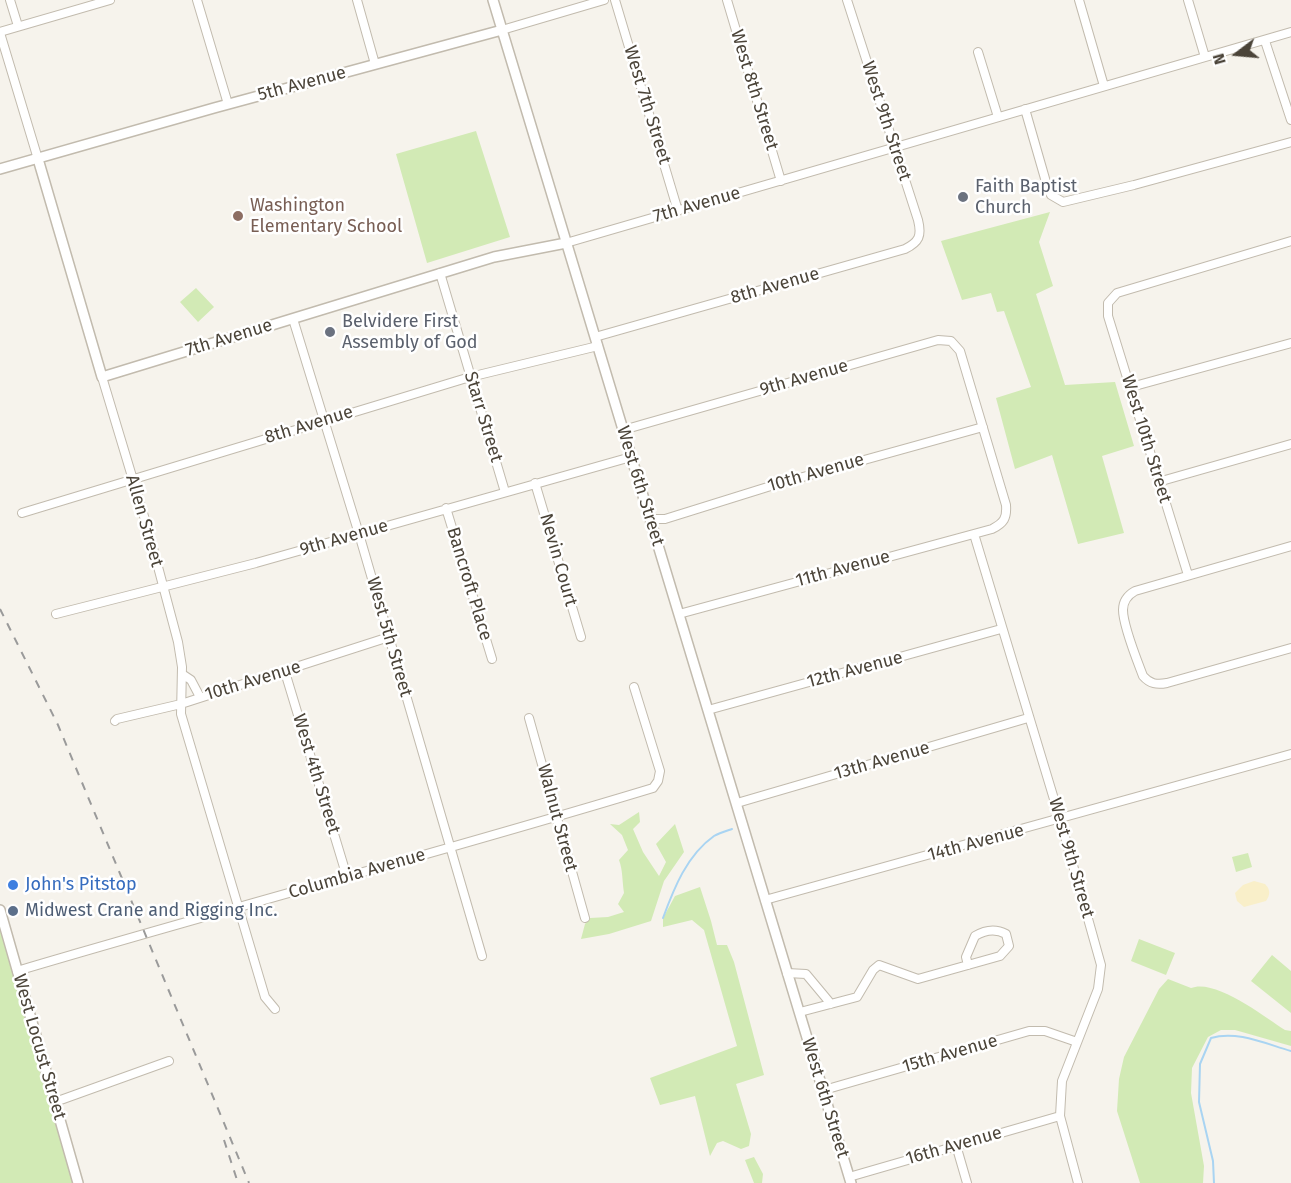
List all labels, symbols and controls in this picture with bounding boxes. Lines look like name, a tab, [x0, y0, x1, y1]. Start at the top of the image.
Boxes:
north arrow	[1207, 24, 1267, 84]
street label: West 8th Street	[725, 27, 783, 153]
street label: West 7th Street	[619, 43, 675, 167]
text: N	[1209, 51, 1230, 67]
street label: West 9th Street	[857, 59, 915, 183]
street label: 5th Avenue	[256, 62, 348, 106]
place label: Faith Baptist Church	[975, 176, 1077, 219]
street label: 7th Avenue	[651, 182, 743, 228]
marker: Faith Baptist Church	[956, 190, 970, 204]
place label: Washington Elementary School	[250, 195, 402, 238]
marker: Washington Elementary School	[231, 209, 245, 223]
street label: 8th Avenue	[728, 263, 822, 309]
place label: Belvidere First Assembly of God	[342, 311, 478, 354]
street label: 7th Avenue	[183, 315, 275, 361]
marker: Belvidere First Assembly of God	[323, 325, 337, 339]
street label: 9th Avenue	[757, 355, 851, 401]
street label: Starr Street	[459, 369, 507, 465]
street label: West 10th Street	[1116, 372, 1176, 506]
street label: 8th Avenue	[262, 401, 356, 449]
street label: West 6th Street	[611, 423, 669, 549]
street label: 10th Avenue	[765, 449, 867, 497]
street label: Allen Street	[121, 472, 167, 570]
street label: Nevin Court	[534, 511, 582, 609]
street label: 9th Avenue	[297, 515, 391, 561]
street label: Bancroft Place	[442, 525, 496, 643]
street label: 11th Avenue	[793, 546, 893, 592]
street label: West 5th Street	[362, 575, 416, 699]
street label: 12th Avenue	[805, 647, 905, 693]
street label: 10th Avenue	[202, 656, 304, 706]
street label: West 4th Street	[287, 711, 345, 837]
street label: 13th Avenue	[832, 737, 932, 785]
street label: Walnut Street	[532, 762, 582, 874]
street label: West 9th Street	[1043, 795, 1099, 921]
street label: 14th Avenue	[925, 820, 1027, 866]
street label: Columbia Avenue	[286, 844, 428, 904]
place label: John's Pitstop	[25, 874, 137, 896]
marker: John's Pitstop	[6, 878, 20, 892]
place label: Midwest Crane and Rigging Inc.	[25, 900, 278, 922]
marker: Midwest Crane and Rigging Inc.	[6, 904, 20, 918]
street label: West Locust Street	[8, 972, 70, 1122]
street label: 15th Avenue	[900, 1030, 1000, 1078]
street label: West 6th Street	[796, 1035, 854, 1161]
street label: 16th Avenue	[903, 1122, 1005, 1170]

